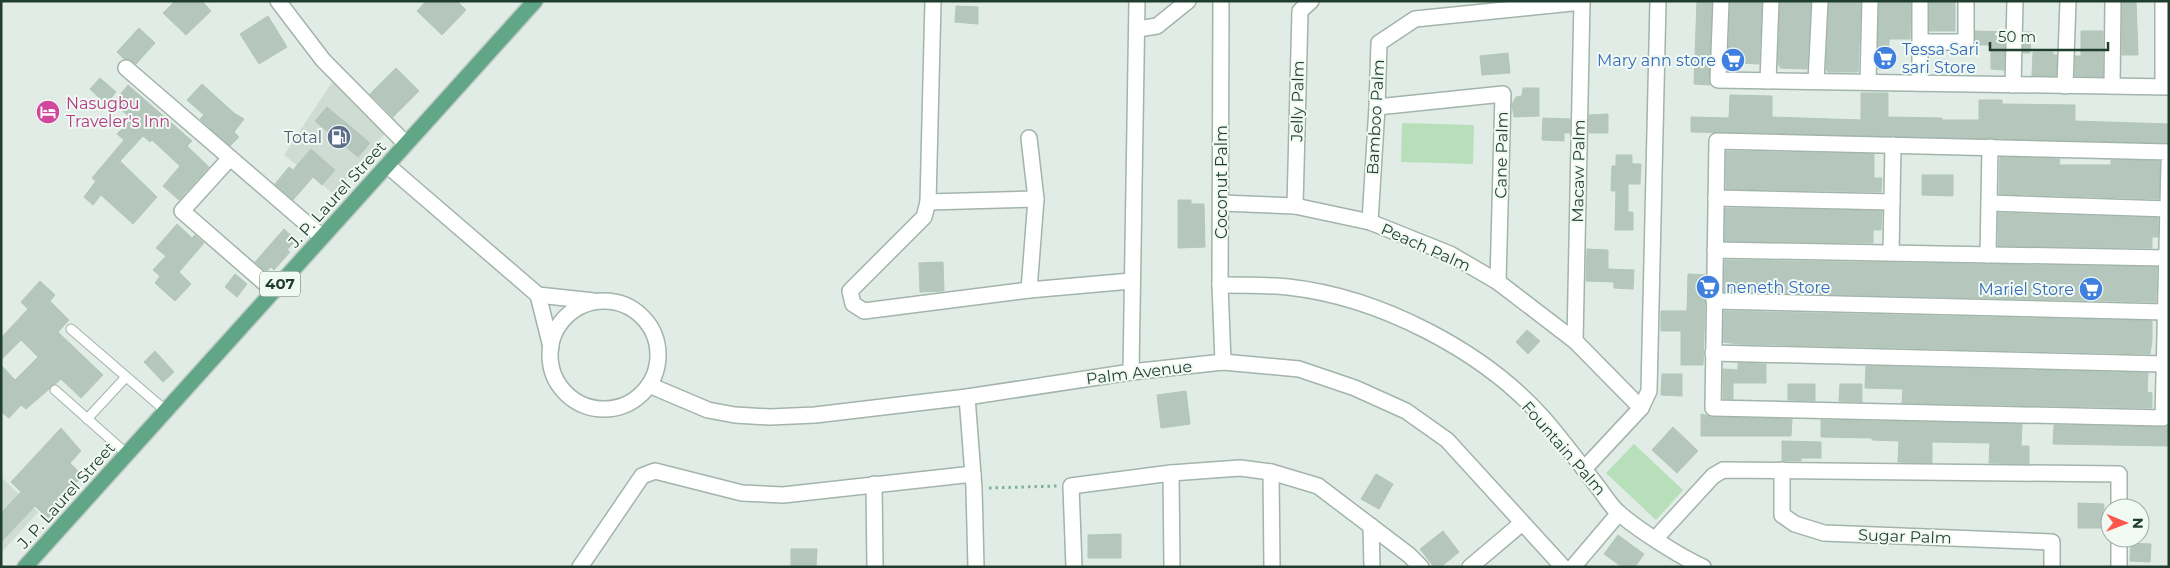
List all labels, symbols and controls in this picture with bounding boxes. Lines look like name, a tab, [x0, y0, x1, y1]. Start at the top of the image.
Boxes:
scale bar	[1990, 20, 2108, 52]
text: 50 m	[1998, 27, 2036, 46]
place label: Tessa Sari sari Store	[1902, 40, 1979, 77]
supermarket icon: Tessa Sari sari Store	[1872, 45, 1898, 71]
supermarket icon: Mary ann store	[1720, 47, 1746, 73]
place label: Mary ann store	[1597, 51, 1716, 70]
street label: Bamboo Palm	[1363, 59, 1388, 175]
street label: Jelly Palm	[1287, 60, 1308, 143]
place label: Nasugbu Traveler's Inn	[66, 94, 170, 131]
hotel icon: Nasugbu Traveler's Inn	[35, 99, 61, 125]
street label: Cane Palm	[1491, 111, 1512, 199]
street label: Macaw Palm	[1568, 119, 1589, 223]
fuel station icon: Total	[326, 124, 352, 150]
street label: Coconut Palm	[1212, 125, 1231, 239]
place label: Total	[284, 128, 322, 147]
street label: J. P. Laurel Street	[284, 137, 390, 252]
street label: Peach Palm	[1378, 219, 1474, 276]
road number: 407	[260, 272, 300, 296]
supermarket icon: neneth Store	[1695, 274, 1721, 300]
supermarket icon: Mariel Store	[2078, 276, 2104, 302]
place label: neneth Store	[1726, 278, 1830, 297]
place label: Mariel Store	[1979, 280, 2074, 299]
street label: Palm Avenue	[1085, 357, 1193, 388]
street label: Fountain Palm	[1518, 397, 1610, 499]
street label: J. P. Laurel Street	[13, 438, 119, 553]
north arrow	[2100, 498, 2150, 548]
text: N	[2129, 517, 2147, 529]
street label: Sugar Palm	[1858, 525, 1952, 548]

